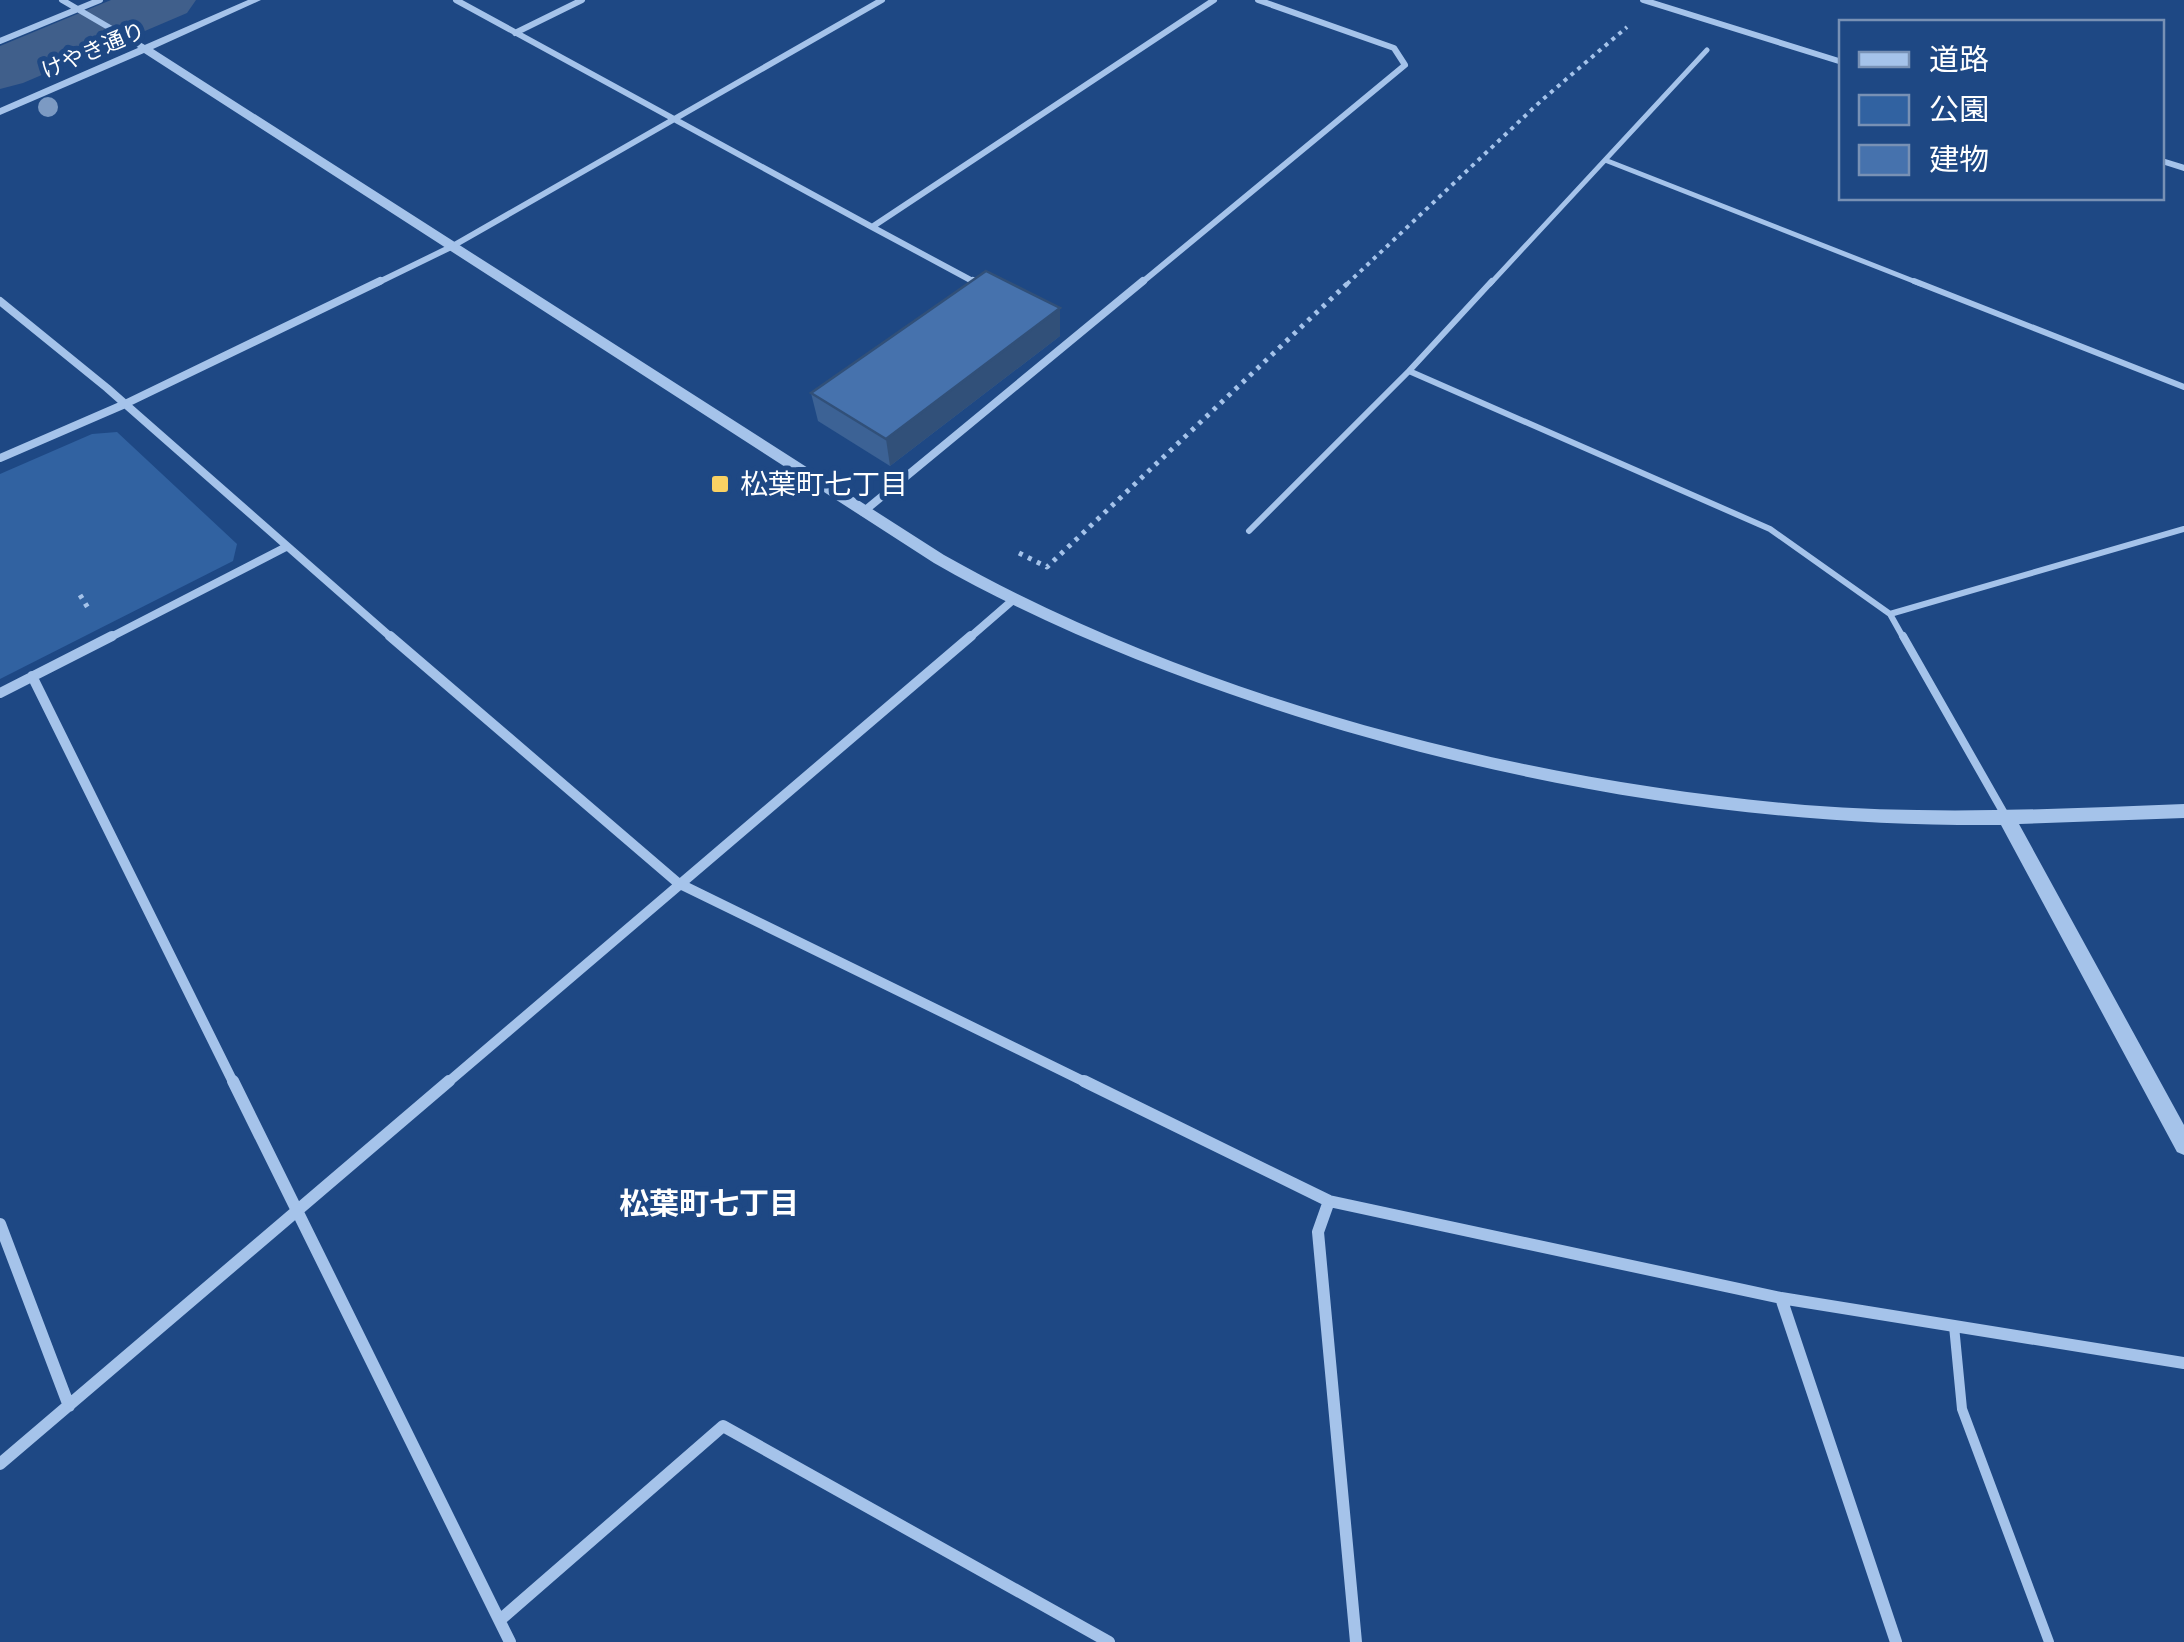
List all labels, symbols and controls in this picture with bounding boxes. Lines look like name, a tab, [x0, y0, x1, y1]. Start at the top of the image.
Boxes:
street label: けやき通り	[38, 17, 149, 83]
legend	[1839, 20, 2164, 200]
text: 道路	[1929, 43, 1989, 76]
text: 公園	[1929, 93, 1989, 126]
text: 建物	[1929, 143, 1989, 176]
place label: 松葉町七丁目	[740, 469, 908, 500]
marker: 松葉町七丁目	[709, 473, 731, 495]
district label: 松葉町七丁目	[619, 1187, 799, 1220]

